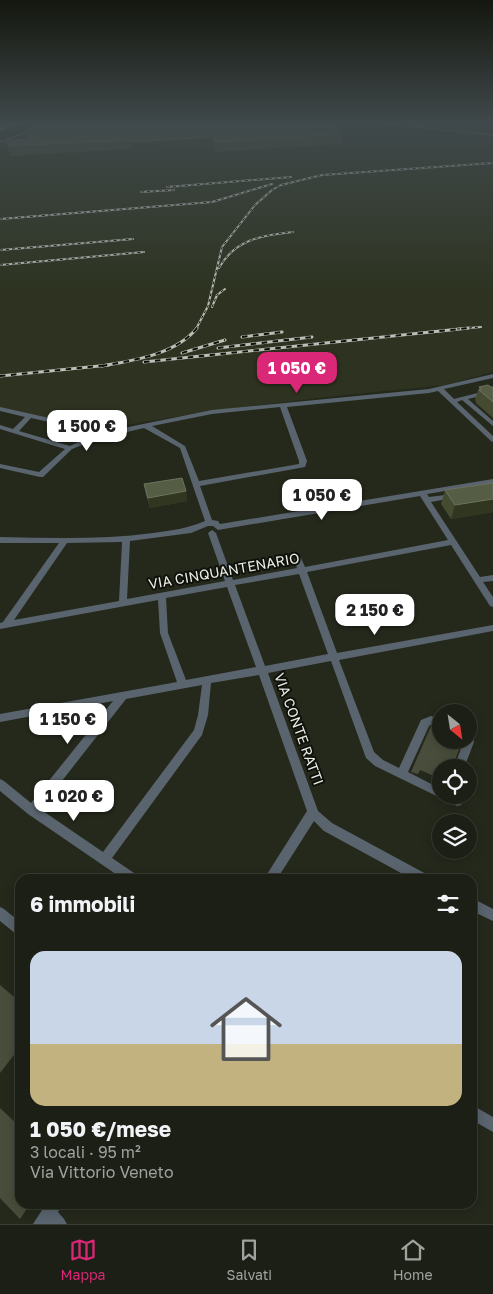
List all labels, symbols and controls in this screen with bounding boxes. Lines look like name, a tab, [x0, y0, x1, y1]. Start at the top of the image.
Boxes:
pin: 1 050 €	[251, 352, 343, 394]
text: 1 050 €	[268, 358, 326, 378]
pin: 1 500 €	[41, 410, 133, 452]
text: 1 500 €	[58, 416, 116, 436]
pin: 1 050 €	[276, 478, 368, 521]
text: 1 050 €	[293, 485, 351, 505]
street label: VIA CINQUANTENARIO	[147, 549, 301, 592]
pin: 2 150 €	[329, 594, 421, 636]
text: 2 150 €	[346, 600, 404, 620]
street label: VIA CONTE RATTI	[271, 670, 328, 787]
pin: 1 150 €	[22, 702, 114, 745]
north arrow	[432, 704, 478, 749]
map controls	[432, 704, 477, 859]
text: 1 150 €	[40, 709, 96, 729]
button: locate	[432, 759, 477, 804]
pin: 1 020 €	[28, 780, 120, 822]
text: 1 020 €	[45, 786, 103, 806]
button: layers	[432, 814, 477, 859]
icon: filters	[434, 890, 462, 918]
text: 6 immobili	[30, 891, 135, 917]
icon: home	[201, 984, 291, 1074]
text: 1 050 €/mese	[30, 1116, 171, 1142]
text: 3 locali · 95 m²	[30, 1142, 141, 1162]
text: Via Vittorio Veneto	[30, 1162, 174, 1182]
tab: Mappa	[60, 1236, 106, 1283]
tab: Salvati	[226, 1236, 272, 1283]
tab: Home	[393, 1236, 433, 1283]

